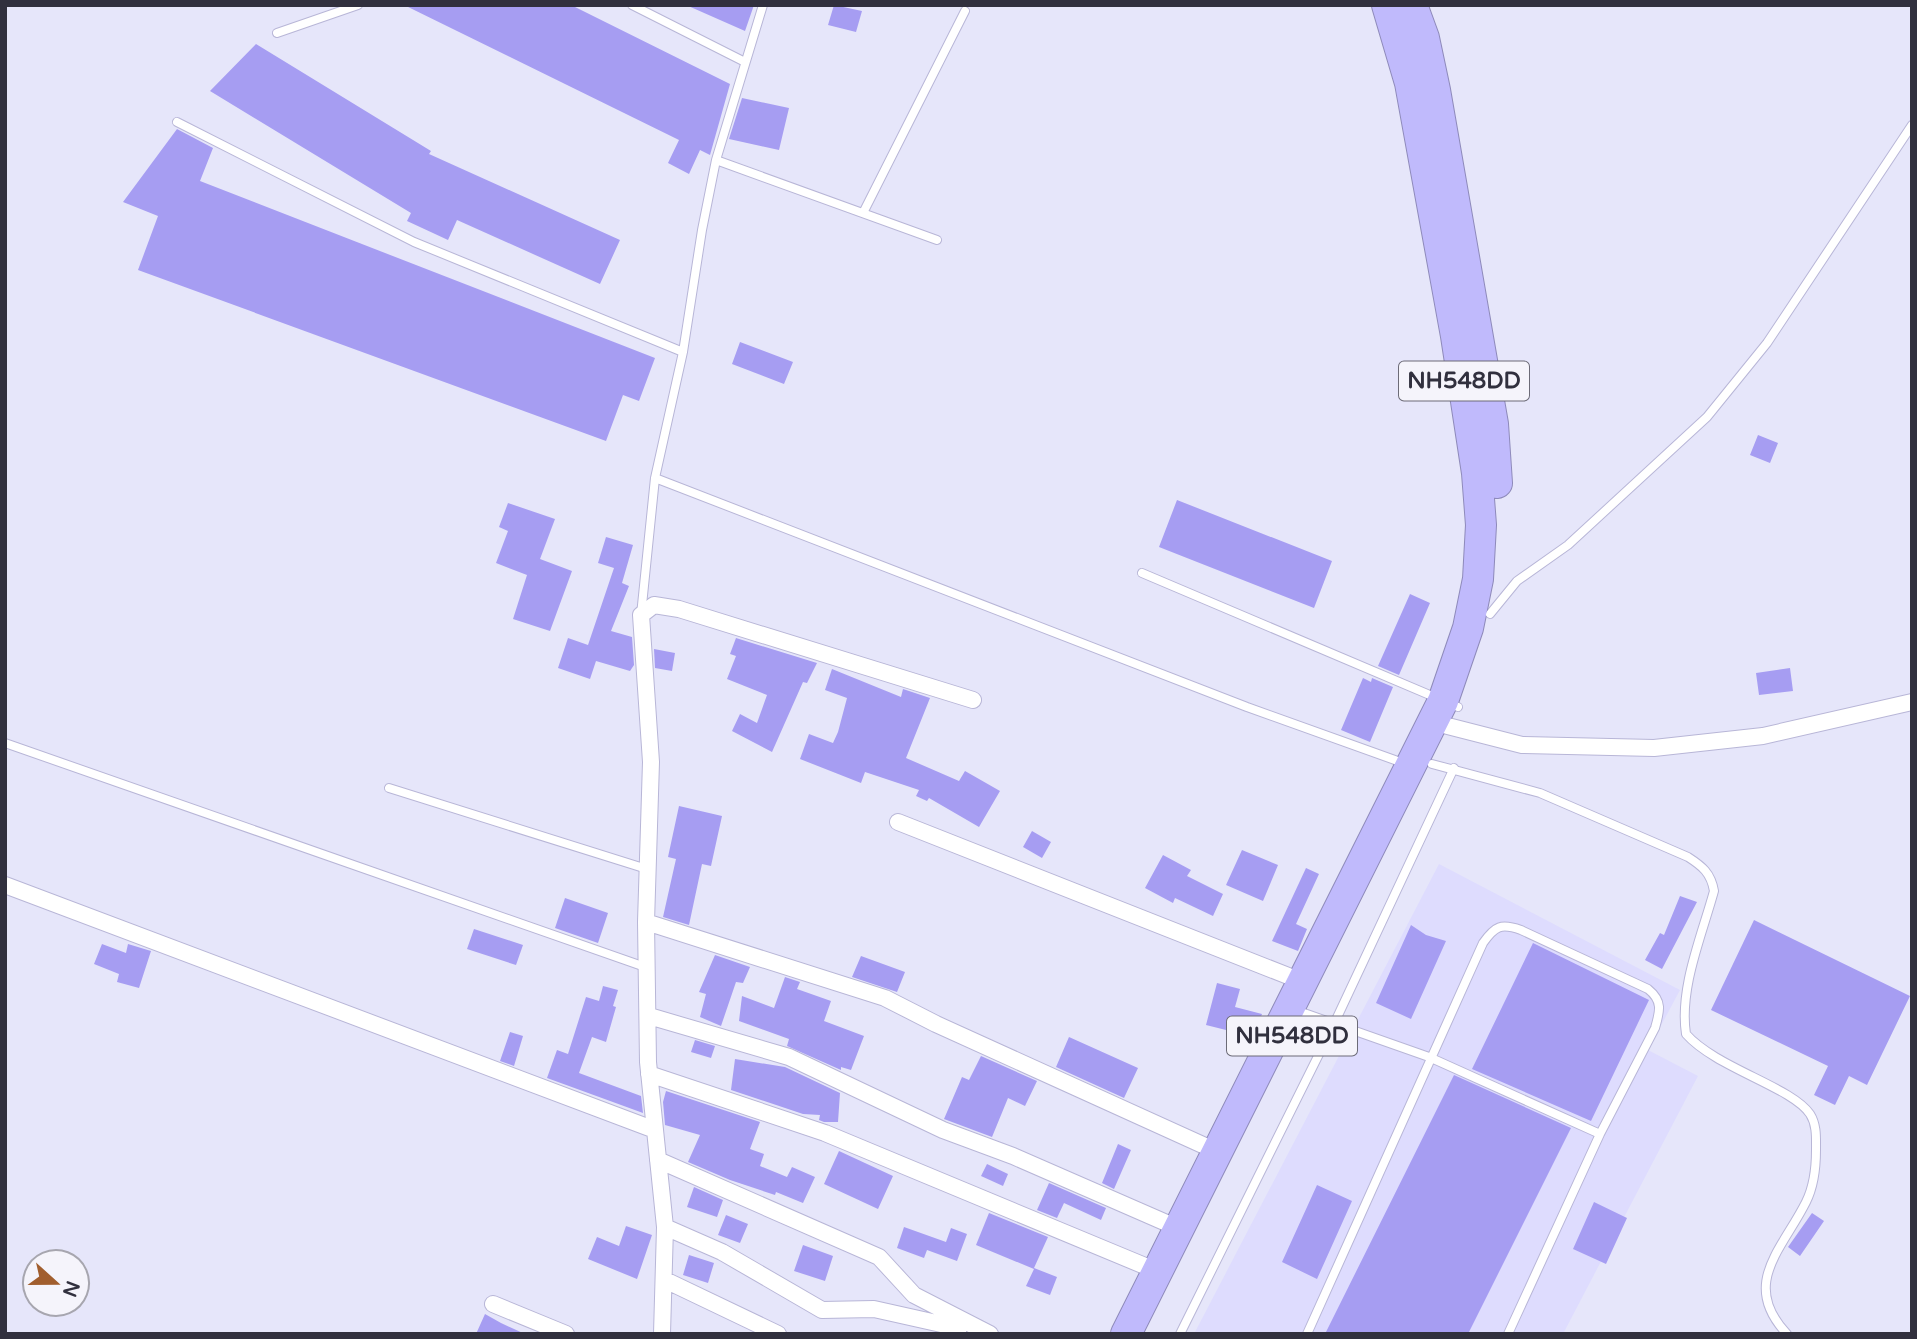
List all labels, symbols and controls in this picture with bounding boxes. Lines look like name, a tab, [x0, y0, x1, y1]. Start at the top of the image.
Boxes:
road number: NH548DD	[1399, 362, 1529, 400]
road number: NH548DD	[1227, 1016, 1357, 1056]
north arrow	[21, 1248, 91, 1318]
text: N	[58, 1278, 84, 1300]

